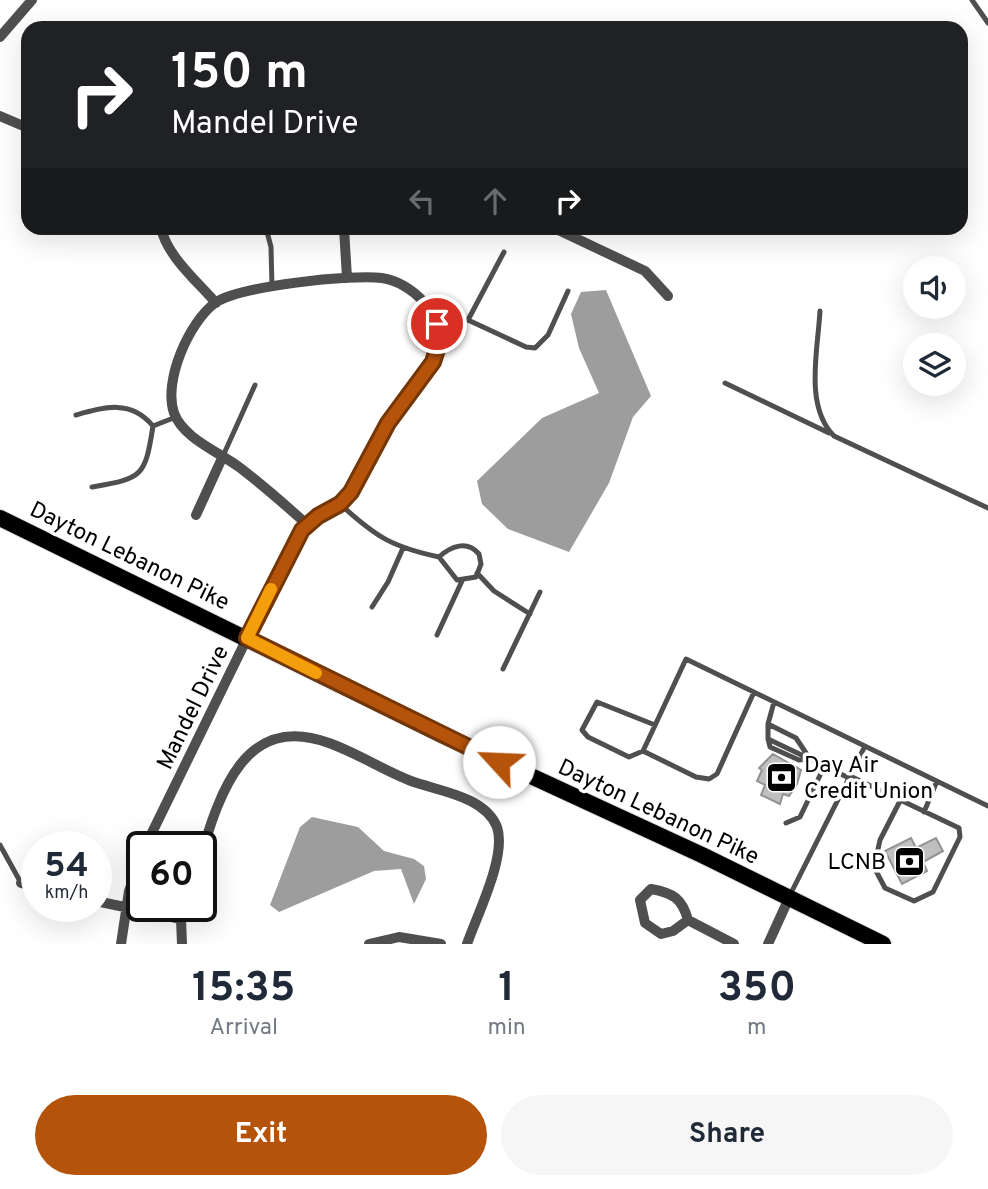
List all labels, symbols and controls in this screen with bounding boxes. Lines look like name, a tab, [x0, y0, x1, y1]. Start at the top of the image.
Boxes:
text: 150 m	[171, 44, 308, 106]
icon: right	[56, 49, 147, 140]
text: Mandel Drive	[171, 105, 358, 145]
icon: left	[403, 182, 441, 220]
icon: ahead	[476, 182, 514, 220]
icon: right	[549, 182, 587, 220]
map controls	[903, 256, 966, 396]
button: sound	[903, 256, 966, 319]
pin	[407, 294, 467, 354]
icon: arrive	[418, 305, 456, 343]
button: layers	[903, 333, 966, 396]
street label: Dayton Lebanon Pike	[24, 496, 234, 618]
street label: Mandel Drive	[152, 641, 237, 775]
position arrow	[462, 725, 536, 799]
place label: Day Air Credit Union	[804, 752, 933, 807]
street label: Dayton Lebanon Pike	[553, 754, 763, 873]
bank icon: Day Air Credit Union	[764, 760, 798, 794]
speed limit sign: 60	[126, 831, 217, 922]
bank icon: LCNB	[892, 844, 926, 878]
text: 54	[44, 845, 89, 889]
place label: LCNB	[828, 849, 886, 878]
text: km/h	[45, 882, 88, 905]
text: 15:35	[192, 963, 295, 1016]
text: 1	[498, 963, 515, 1016]
text: 350	[718, 963, 796, 1016]
text: Arrival	[209, 1014, 278, 1043]
text: min	[487, 1014, 526, 1043]
text: m	[747, 1014, 767, 1043]
button: Exit	[35, 1095, 487, 1175]
button: Share	[501, 1095, 953, 1175]

